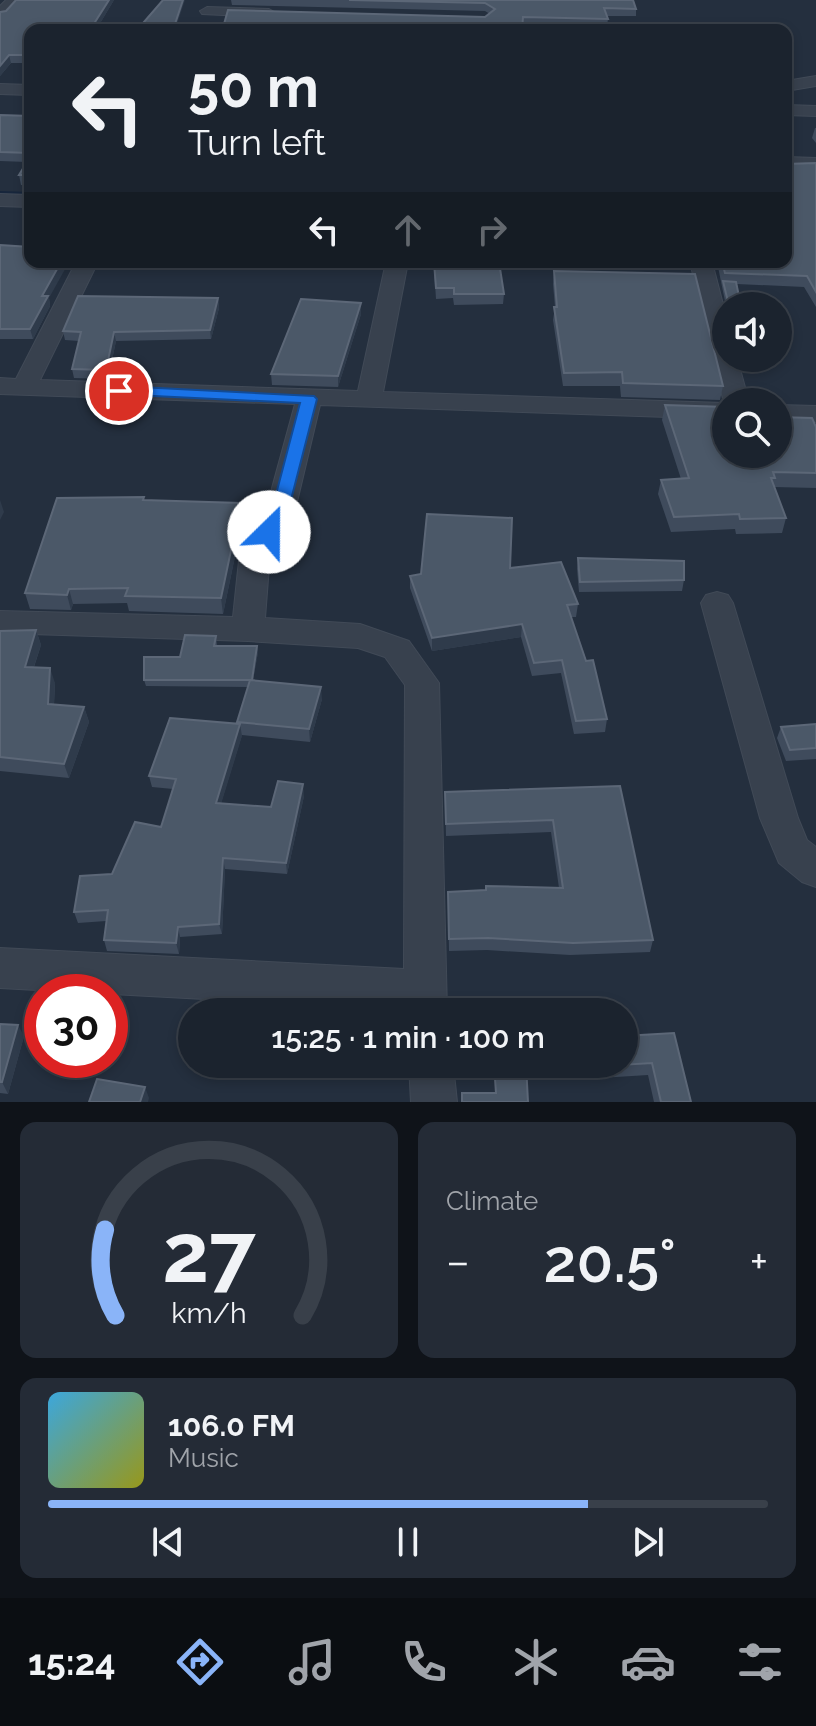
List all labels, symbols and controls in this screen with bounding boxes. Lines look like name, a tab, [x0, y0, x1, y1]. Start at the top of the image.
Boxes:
text: 50 m	[188, 54, 319, 120]
icon: left	[56, 56, 160, 160]
text: Turn left	[188, 121, 326, 163]
icon: left	[302, 208, 346, 252]
icon: ahead	[386, 208, 430, 252]
icon: right	[470, 208, 514, 252]
map controls	[712, 292, 792, 468]
button: sound	[712, 292, 792, 372]
pin	[85, 357, 153, 425]
icon: arrive	[97, 369, 141, 413]
button: search	[712, 388, 792, 468]
position arrow	[227, 490, 311, 574]
speed limit sign: 30	[24, 974, 128, 1078]
text: 15:25 · 1 min · 100 m	[271, 1020, 545, 1055]
text: Climate	[446, 1186, 538, 1216]
text: 27	[162, 1204, 256, 1301]
text: 20.5°	[544, 1226, 676, 1296]
text: −	[446, 1236, 470, 1287]
text: +	[750, 1236, 768, 1287]
text: km/h	[171, 1296, 247, 1330]
text: 106.0 FM	[168, 1408, 295, 1443]
text: Music	[168, 1443, 239, 1473]
icon: previous	[146, 1520, 190, 1564]
icon: pause	[386, 1520, 430, 1564]
icon: next	[626, 1520, 670, 1564]
icon: directions	[172, 1634, 228, 1690]
icon: music	[284, 1634, 340, 1690]
icon: phone	[396, 1634, 452, 1690]
icon: climate	[508, 1634, 564, 1690]
icon: car	[620, 1634, 676, 1690]
icon: filters	[732, 1634, 788, 1690]
text: 15:24	[28, 1641, 116, 1683]

